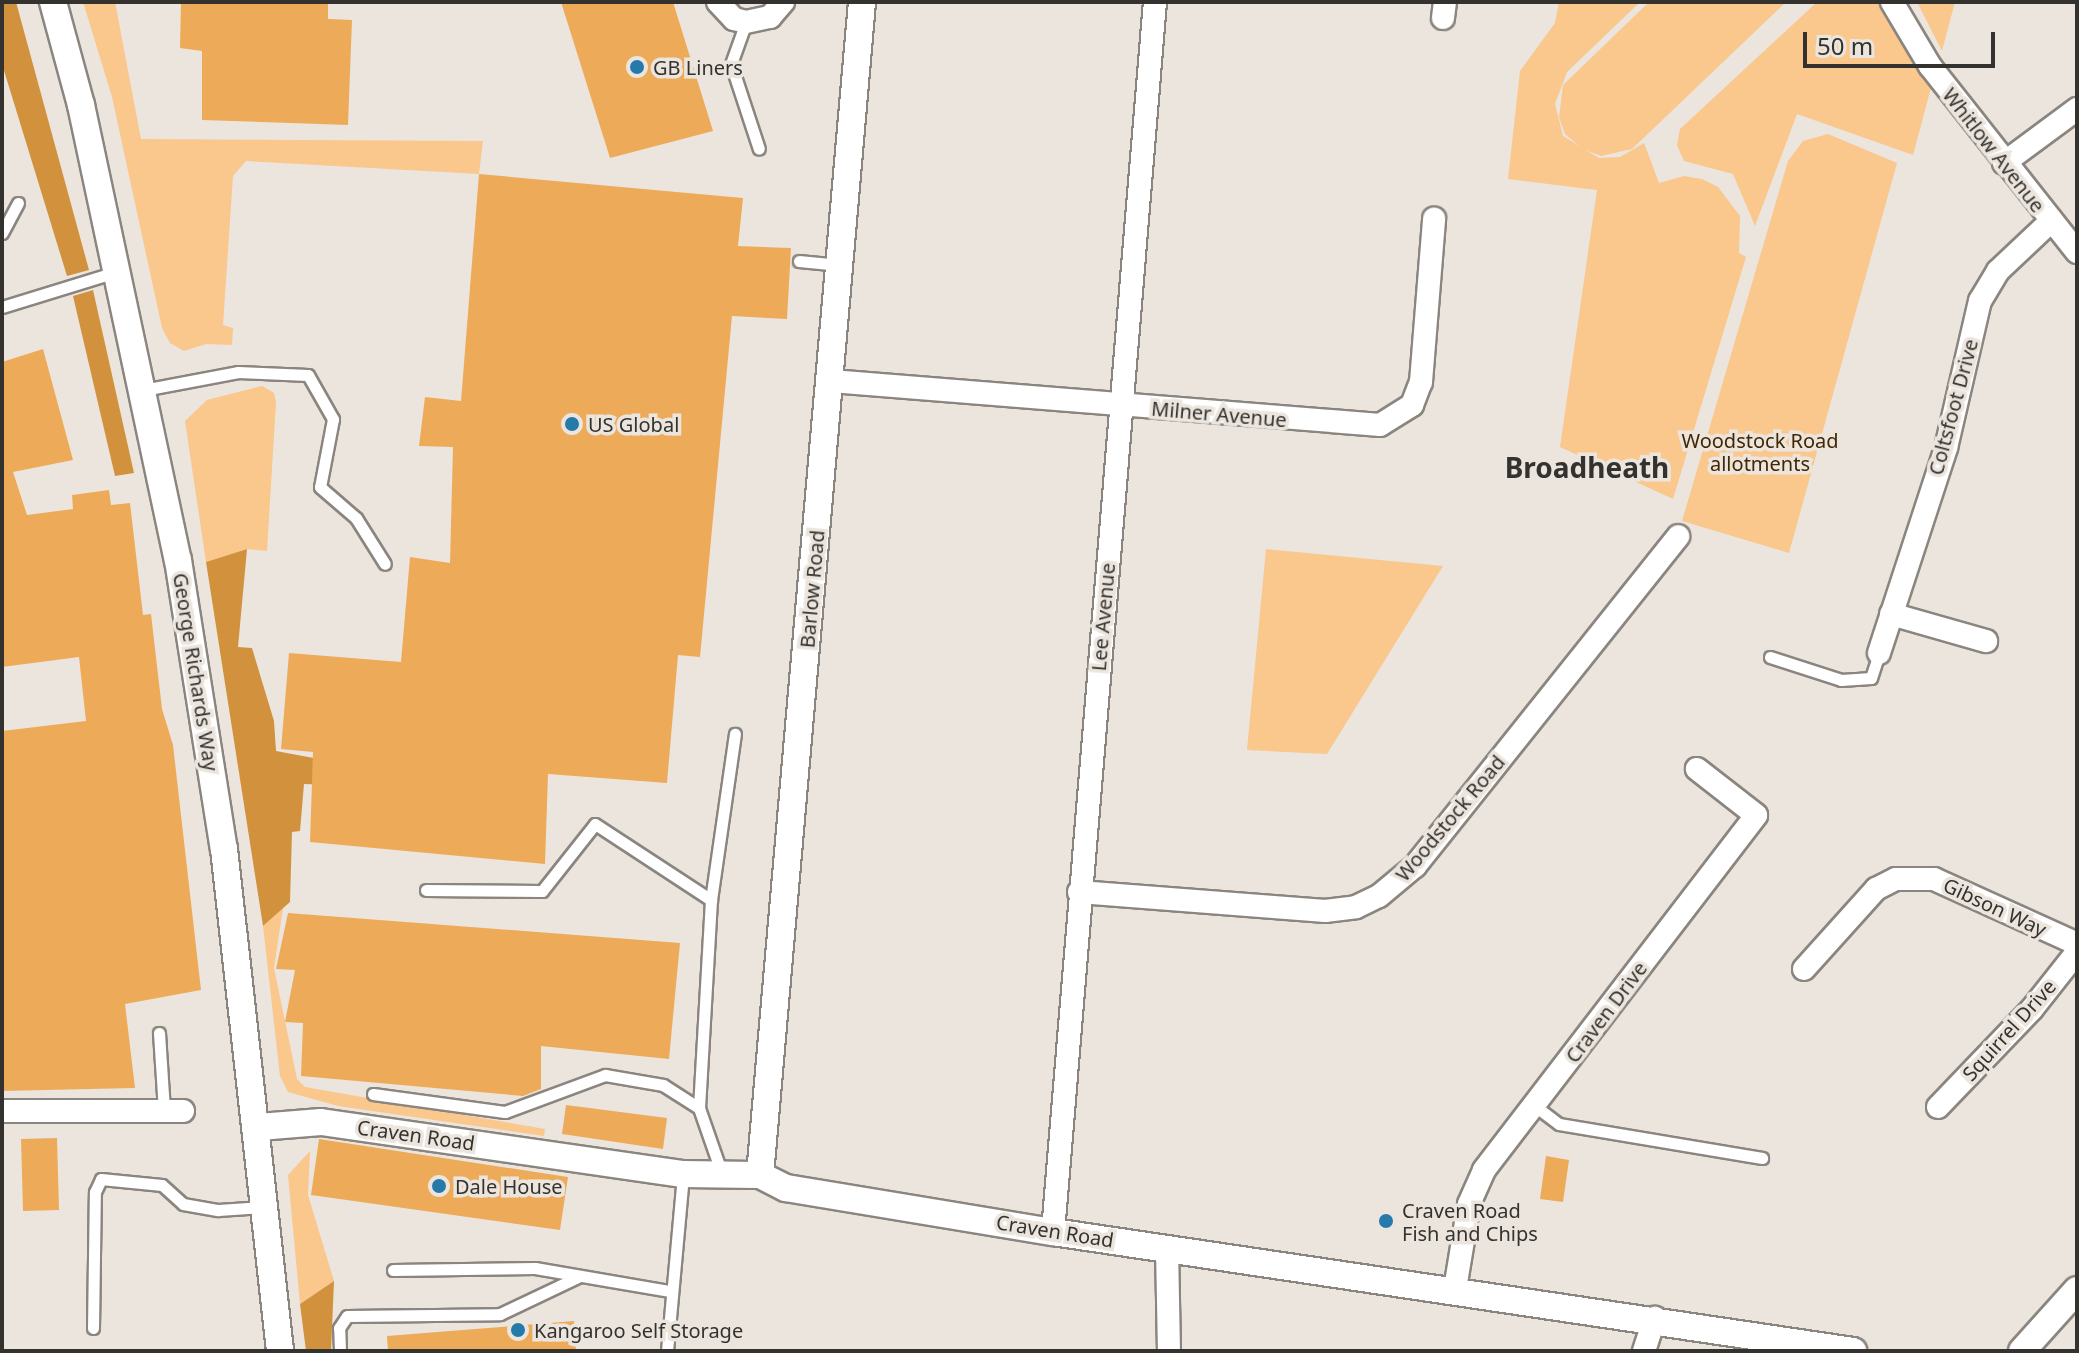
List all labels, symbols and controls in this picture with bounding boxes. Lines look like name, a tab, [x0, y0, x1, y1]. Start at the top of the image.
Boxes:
scale bar	[1807, 16, 1999, 66]
text: 50 m	[1817, 29, 1873, 62]
place label: GB Liners	[653, 55, 743, 79]
marker: GB Liners	[628, 58, 646, 76]
street label: Whitlow Avenue	[1938, 83, 2050, 217]
street label: Coltsfoot Drive	[1923, 336, 1983, 478]
street label: Milner Avenue	[1150, 396, 1288, 432]
place label: US Global	[588, 412, 679, 436]
marker: US Global	[563, 415, 581, 433]
park label: Woodstock Road allotments	[1681, 428, 1839, 475]
district label: Broadheath	[1505, 450, 1669, 484]
street label: Barlow Road	[795, 529, 829, 649]
street label: Lee Avenue	[1086, 562, 1120, 672]
street label: George Richards Way	[168, 571, 224, 773]
street label: Woodstock Road	[1390, 750, 1510, 886]
street label: Gibson Way	[1940, 873, 2050, 941]
street label: Craven Drive	[1560, 957, 1652, 1067]
street label: Squirrel Drive	[1957, 974, 2061, 1086]
street label: Craven Road	[356, 1115, 476, 1155]
place label: Dale House	[455, 1174, 563, 1198]
marker: Dale House	[430, 1177, 448, 1195]
place label: Craven Road Fish and Chips	[1402, 1198, 1538, 1245]
street label: Craven Road	[994, 1210, 1116, 1252]
marker: Craven Road Fish and Chips	[1377, 1212, 1395, 1230]
place label: Kangaroo Self Storage	[534, 1318, 743, 1342]
marker: Kangaroo Self Storage	[509, 1321, 527, 1339]

